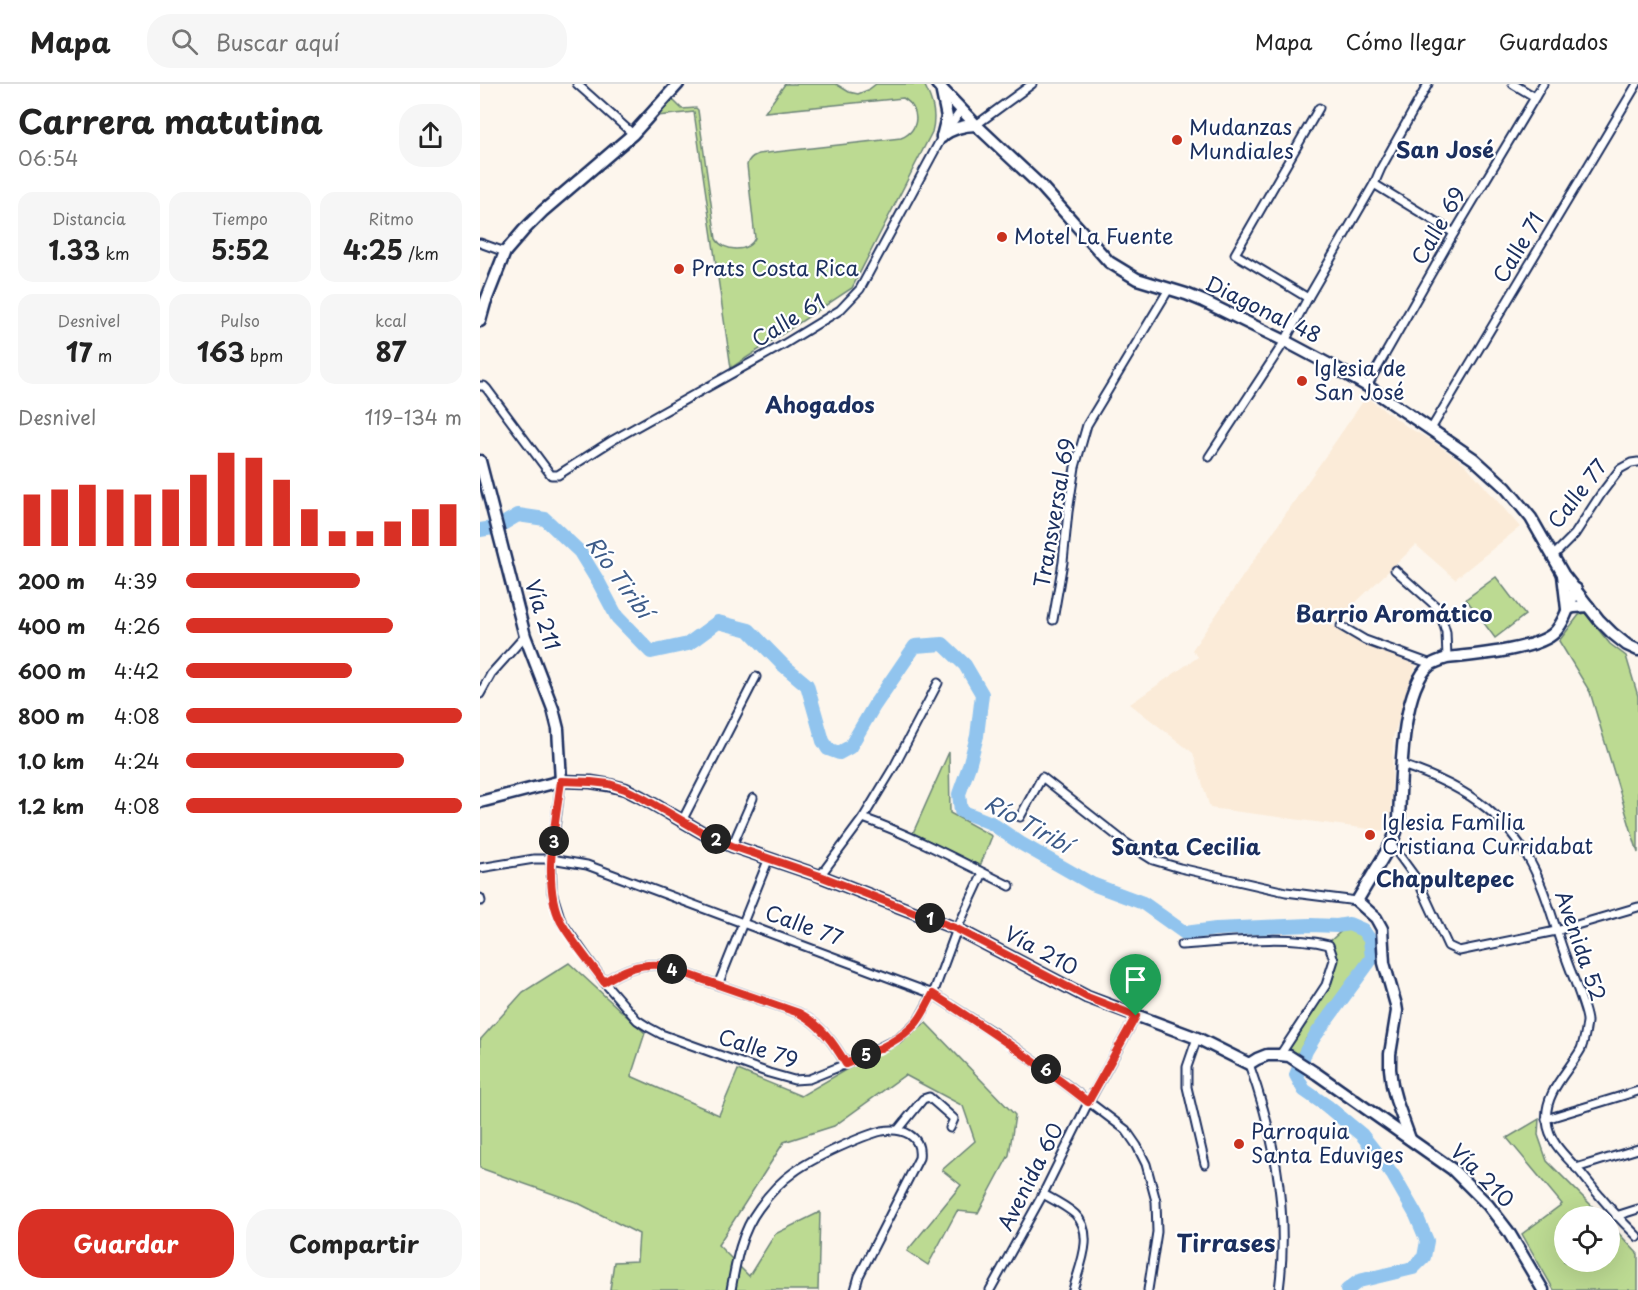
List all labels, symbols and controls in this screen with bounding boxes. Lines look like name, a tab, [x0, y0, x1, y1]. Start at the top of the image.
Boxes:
search box	[147, 14, 567, 68]
text: Mapa	[30, 20, 111, 63]
icon: search	[168, 25, 201, 58]
text: Buscar aquí	[216, 25, 340, 58]
text: Mapa	[1255, 25, 1313, 57]
text: Cómo llegar	[1346, 25, 1466, 57]
text: Guardados	[1499, 25, 1608, 57]
text: Carrera matutina	[18, 95, 323, 145]
button: share	[399, 104, 462, 167]
place label: Mudanzas Mundiales	[1189, 110, 1294, 166]
district label: San José	[1396, 132, 1494, 165]
marker: Mudanzas Mundiales	[1170, 133, 1184, 147]
text: 06:54	[18, 143, 78, 173]
street label: Calle 69	[1402, 180, 1472, 270]
text: Distancia	[52, 206, 126, 230]
text: Tiempo	[212, 206, 268, 230]
text: Ritmo	[368, 206, 414, 230]
street label: Calle 71	[1484, 206, 1551, 288]
place label: Motel La Fuente	[1014, 219, 1173, 251]
text: 1.33	[48, 230, 100, 269]
text: 5:52	[211, 230, 269, 269]
text: 4:25	[343, 230, 403, 269]
marker: Motel La Fuente	[995, 230, 1009, 244]
text: km	[100, 241, 130, 265]
text: /km	[403, 241, 439, 265]
place label: Prats Costa Rica	[691, 251, 859, 283]
marker: Prats Costa Rica	[672, 262, 686, 276]
street label: Diagonal 48	[1200, 266, 1327, 350]
street label: Calle 61	[745, 285, 831, 354]
text: Desnivel	[58, 308, 120, 332]
text: Pulso	[220, 308, 260, 332]
text: kcal	[375, 308, 407, 332]
text: 17	[66, 332, 92, 371]
text: 163	[197, 332, 245, 371]
text: 87	[376, 332, 406, 371]
text: m	[92, 343, 112, 367]
text: bpm	[245, 343, 283, 367]
place label: Iglesia de San José	[1314, 351, 1406, 407]
marker: Iglesia de San José	[1295, 374, 1309, 388]
district label: Ahogados	[765, 387, 875, 420]
text: Desnivel	[18, 402, 96, 432]
text: 119–134 m	[365, 402, 462, 432]
street label: Transversal 69	[1024, 435, 1082, 590]
street label: Calle 77	[1539, 451, 1614, 534]
water label: Río Tiribí	[579, 528, 664, 628]
text: 200 m	[18, 566, 85, 596]
text: 4:39	[114, 566, 157, 596]
street label: Vía 211	[518, 575, 570, 654]
district label: Barrio Aromático	[1296, 596, 1492, 629]
text: 400 m	[18, 611, 86, 641]
text: 4:26	[114, 611, 160, 641]
text: 600 m	[18, 656, 86, 686]
text: 4:42	[114, 656, 159, 686]
text: 800 m	[18, 701, 85, 731]
text: 4:08	[114, 701, 160, 731]
text: 1.0 km	[18, 746, 85, 776]
text: 4:24	[114, 746, 160, 776]
water label: Río Tiribí	[979, 785, 1082, 862]
text: 1.2 km	[18, 791, 84, 821]
text: 4:08	[114, 791, 160, 821]
place label: Iglesia Familia Cristiana Curridabat	[1382, 805, 1593, 861]
pin: 2	[701, 824, 731, 854]
pin: 3	[539, 826, 569, 856]
text: 2	[710, 827, 722, 851]
marker: Iglesia Familia Cristiana Curridabat	[1363, 828, 1377, 842]
text: 3	[549, 829, 559, 853]
district label: Santa Cecilia	[1111, 829, 1261, 862]
district label: Chapultepec	[1376, 861, 1514, 894]
street label: Avenida 52	[1548, 886, 1616, 1005]
street label: Calle 77	[761, 895, 848, 953]
pin: 1	[915, 903, 945, 933]
text: 1	[926, 906, 934, 930]
street label: Vía 210	[999, 916, 1085, 982]
pin: 4	[657, 954, 687, 984]
pin	[1110, 954, 1161, 1016]
text: 4	[667, 957, 677, 981]
icon: arrive	[1119, 963, 1152, 996]
street label: Calle 79	[714, 1019, 803, 1075]
pin: 5	[851, 1039, 881, 1069]
text: 5	[861, 1042, 871, 1066]
pin: 6	[1031, 1054, 1061, 1084]
text: 6	[1040, 1057, 1052, 1081]
place label: Parroquia Santa Eduviges	[1251, 1114, 1404, 1170]
street label: Avenida 60	[988, 1116, 1070, 1236]
street label: Vía 210	[1444, 1135, 1523, 1214]
marker: Parroquia Santa Eduviges	[1232, 1137, 1246, 1151]
map controls	[1554, 1206, 1620, 1272]
button: locate	[1554, 1206, 1620, 1272]
button: Guardar	[18, 1209, 234, 1278]
button: Compartir	[246, 1209, 462, 1278]
district label: Tirrases	[1176, 1224, 1276, 1260]

